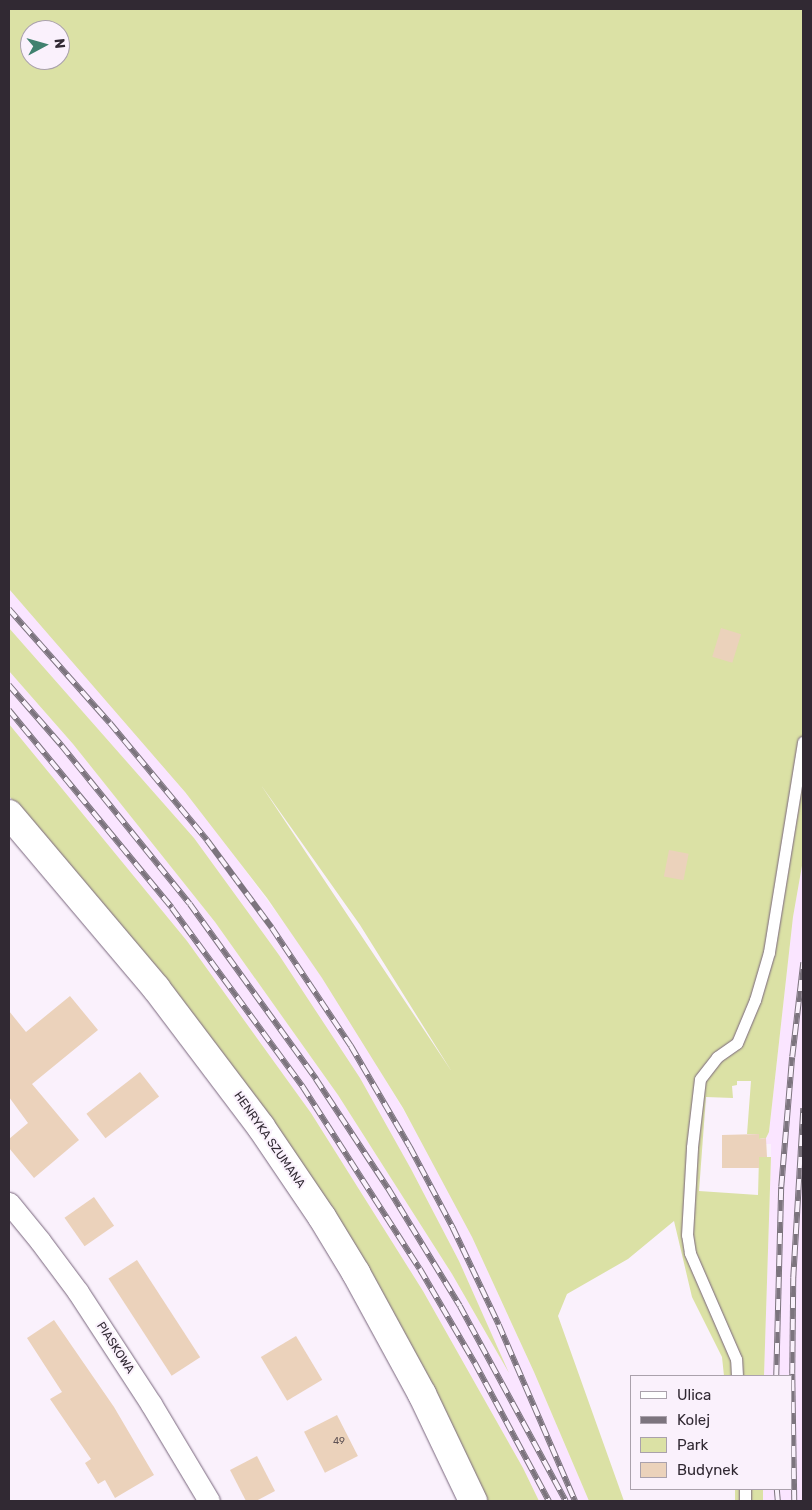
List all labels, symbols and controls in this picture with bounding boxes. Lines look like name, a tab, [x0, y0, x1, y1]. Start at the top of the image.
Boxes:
north arrow	[20, 20, 70, 70]
text: N	[50, 38, 68, 49]
street label: HENRYKA SZUMANA	[230, 1089, 308, 1191]
street label: PIASKOWA	[93, 1320, 137, 1376]
legend	[630, 1375, 792, 1490]
text: Ulica	[677, 1386, 711, 1404]
text: Kolej	[677, 1411, 710, 1429]
house number: 49	[333, 1436, 345, 1448]
text: Park	[677, 1436, 708, 1454]
text: Budynek	[677, 1461, 739, 1479]

